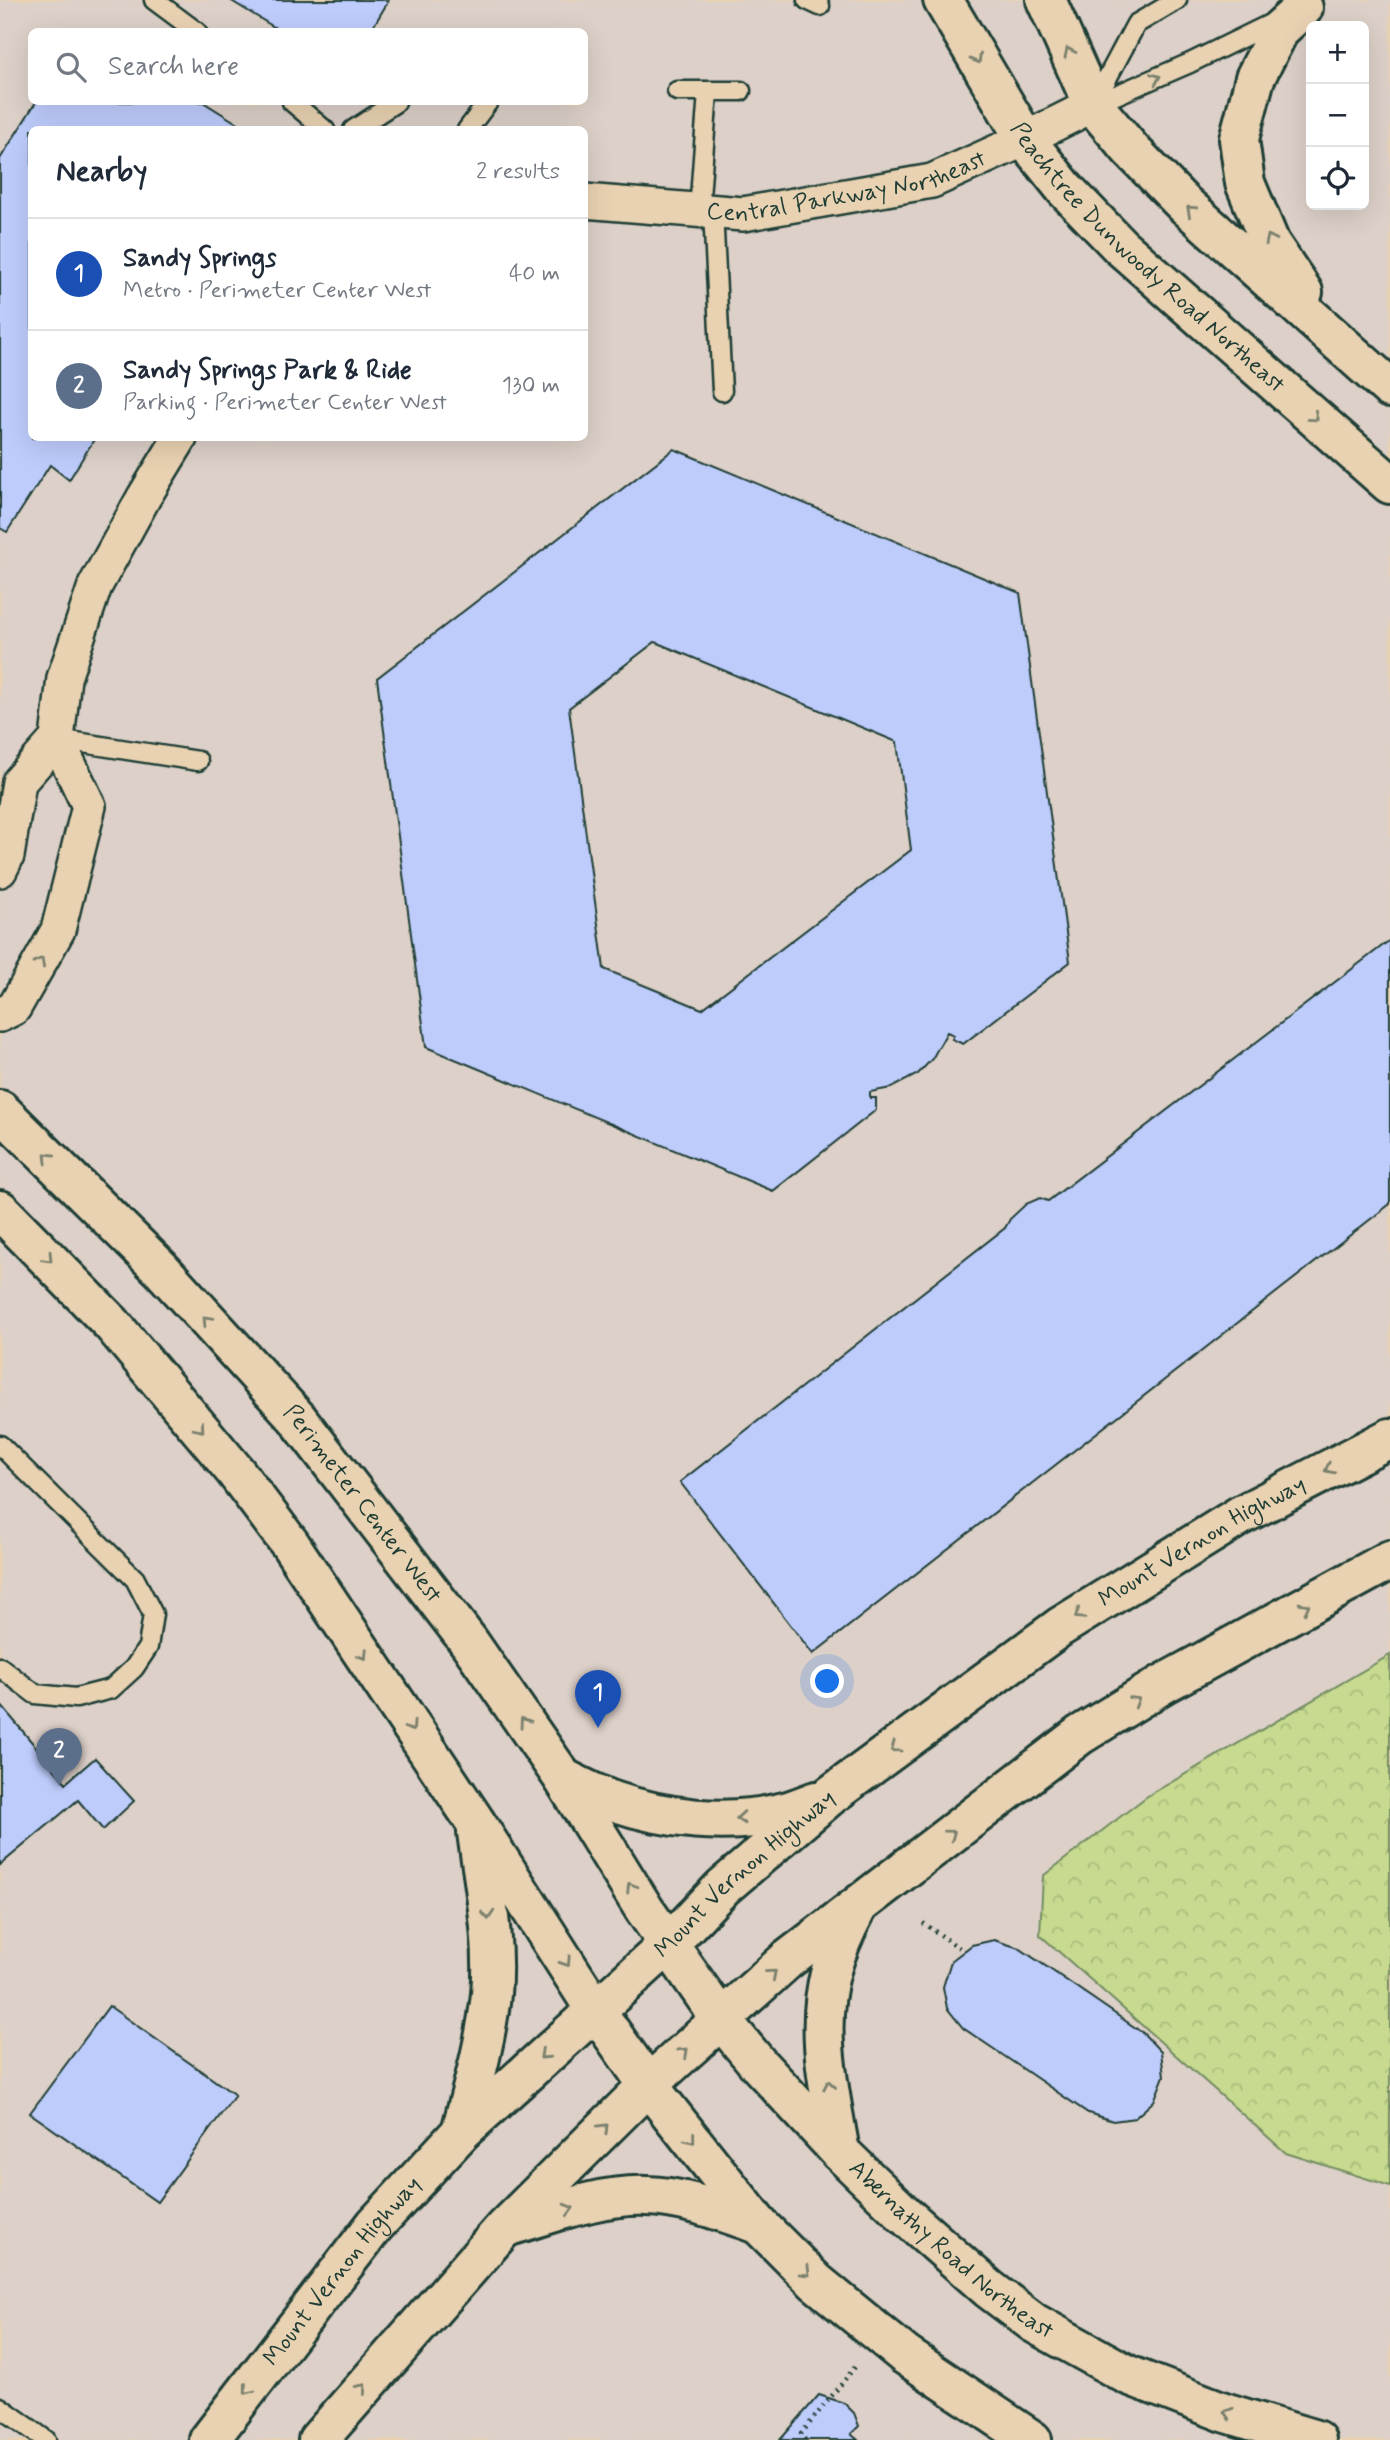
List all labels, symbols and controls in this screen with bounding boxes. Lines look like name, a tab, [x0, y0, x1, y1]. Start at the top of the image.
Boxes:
map controls	[1306, 21, 1369, 210]
button: +	[1306, 21, 1369, 84]
search box	[28, 28, 588, 105]
one-way arrow	[1064, 47, 1078, 59]
icon: search	[52, 48, 90, 86]
text: Search here	[108, 50, 239, 84]
one-way arrow	[969, 51, 982, 64]
one-way arrow	[1149, 72, 1161, 86]
button: −	[1306, 84, 1369, 147]
street label: Peachtree Dunwoody Road Northeast	[1003, 116, 1292, 400]
street label: Central Parkway Northeast	[705, 143, 991, 230]
button: locate	[1306, 147, 1369, 210]
text: Nearby	[56, 152, 147, 191]
text: 2 results	[476, 157, 560, 187]
one-way arrow	[1186, 206, 1199, 218]
one-way arrow	[1264, 234, 1278, 246]
text: Sandy Springs	[123, 242, 276, 276]
text: 1	[74, 259, 84, 289]
text: 40 m	[509, 259, 560, 289]
text: Metro · Perimeter Center West	[123, 276, 431, 306]
text: Sandy Springs Park & Ride	[123, 354, 412, 388]
text: 2	[73, 371, 85, 401]
text: 130 m	[502, 371, 560, 401]
text: Parking · Perimeter Center West	[123, 388, 447, 418]
one-way arrow	[1306, 409, 1319, 421]
one-way arrow	[32, 957, 45, 970]
one-way arrow	[43, 1153, 56, 1166]
one-way arrow	[40, 1250, 53, 1263]
one-way arrow	[203, 1315, 215, 1328]
street label: Perimeter Center West	[276, 1398, 449, 1610]
one-way arrow	[191, 1420, 204, 1433]
one-way arrow	[1324, 1461, 1336, 1475]
street label: Mount Vernon Highway	[1093, 1469, 1311, 1615]
one-way arrow	[1298, 1602, 1311, 1616]
one-way arrow	[1074, 1607, 1087, 1620]
one-way arrow	[355, 1647, 368, 1660]
your location	[810, 1664, 844, 1698]
pin: 1	[575, 1670, 621, 1728]
one-way arrow	[1128, 1696, 1141, 1709]
one-way arrow	[520, 1717, 532, 1730]
one-way arrow	[403, 1720, 416, 1733]
pin: 2	[36, 1728, 82, 1786]
one-way arrow	[890, 1740, 902, 1753]
street label: Mount Vernon Highway	[648, 1783, 842, 1965]
one-way arrow	[736, 1810, 747, 1825]
one-way arrow	[943, 1829, 956, 1842]
one-way arrow	[626, 1881, 639, 1894]
one-way arrow	[480, 1909, 495, 1921]
one-way arrow	[558, 1955, 571, 1968]
one-way arrow	[764, 1970, 777, 1982]
one-way arrow	[539, 2047, 552, 2059]
one-way arrow	[676, 2047, 689, 2060]
one-way arrow	[822, 2079, 837, 2091]
one-way arrow	[596, 2123, 609, 2136]
one-way arrow	[682, 2131, 695, 2143]
street label: Abernathy Road Northeast	[842, 2153, 1060, 2347]
street label: Mount Vernon Highway	[256, 2170, 428, 2373]
one-way arrow	[563, 2202, 575, 2217]
one-way arrow	[798, 2264, 811, 2277]
one-way arrow	[243, 2382, 256, 2394]
one-way arrow	[354, 2383, 366, 2396]
one-way arrow	[1222, 2407, 1234, 2421]

